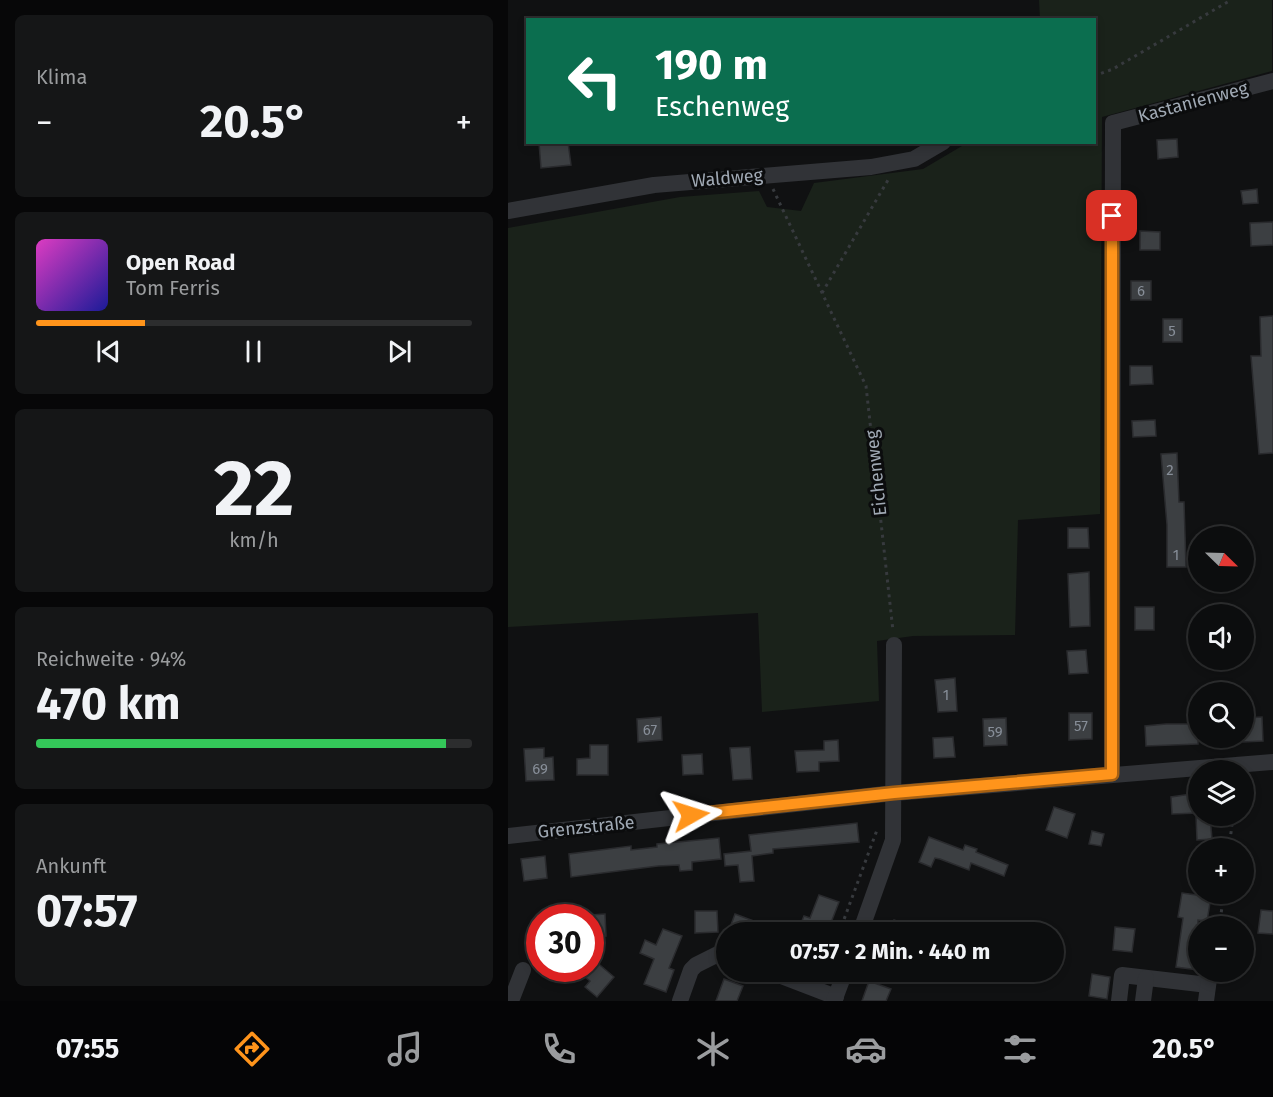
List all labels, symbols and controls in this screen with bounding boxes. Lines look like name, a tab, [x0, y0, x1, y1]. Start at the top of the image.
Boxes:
text: 190 m	[655, 40, 768, 90]
icon: left	[556, 42, 634, 120]
text: Klima	[36, 65, 87, 89]
street label: Kastanienweg	[1136, 77, 1251, 127]
text: Eschenweg	[655, 91, 789, 123]
text: 20.5°	[200, 95, 308, 149]
text: −	[36, 103, 53, 143]
text: +	[456, 103, 472, 143]
street label: Waldweg	[690, 164, 764, 192]
pin	[1086, 190, 1137, 241]
icon: arrive	[1095, 199, 1128, 232]
text: Open Road	[126, 249, 236, 276]
text: Tom Ferris	[126, 276, 220, 300]
house number: 6	[1137, 282, 1145, 300]
house number: 5	[1168, 322, 1176, 340]
icon: previous	[92, 335, 125, 368]
icon: pause	[237, 335, 270, 368]
icon: next	[383, 335, 416, 368]
street label: Eichenweg	[860, 428, 891, 517]
text: 22	[214, 442, 294, 536]
house number: 2	[1166, 461, 1174, 479]
north arrow	[1188, 526, 1254, 592]
map controls	[1188, 526, 1254, 982]
text: km/h	[229, 528, 279, 552]
house number: 1	[1173, 546, 1179, 564]
button: sound	[1188, 604, 1254, 670]
text: Reichweite · 94%	[36, 647, 186, 671]
text: 470 km	[36, 677, 181, 731]
button: search	[1188, 682, 1254, 748]
house number: 1	[943, 686, 949, 704]
house number: 57	[1074, 717, 1088, 735]
house number: 67	[643, 721, 657, 739]
house number: 59	[987, 723, 1003, 741]
house number: 69	[532, 760, 548, 778]
button: layers	[1188, 760, 1254, 826]
position arrow	[659, 783, 723, 847]
street label: Grenzstraße	[536, 811, 636, 843]
button: +	[1188, 838, 1254, 904]
text: Ankunft	[36, 854, 107, 878]
text: 07:57	[36, 884, 138, 938]
speed limit sign: 30	[526, 904, 604, 982]
button: −	[1188, 916, 1254, 982]
text: 07:57 · 2 Min. · 440 m	[790, 938, 990, 965]
icon: directions	[231, 1028, 273, 1070]
icon: music	[384, 1028, 426, 1070]
icon: phone	[538, 1028, 580, 1070]
icon: climate	[692, 1028, 734, 1070]
icon: car	[845, 1028, 887, 1070]
icon: filters	[999, 1028, 1041, 1070]
text: 07:55	[56, 1033, 119, 1065]
text: 20.5°	[1152, 1033, 1217, 1065]

